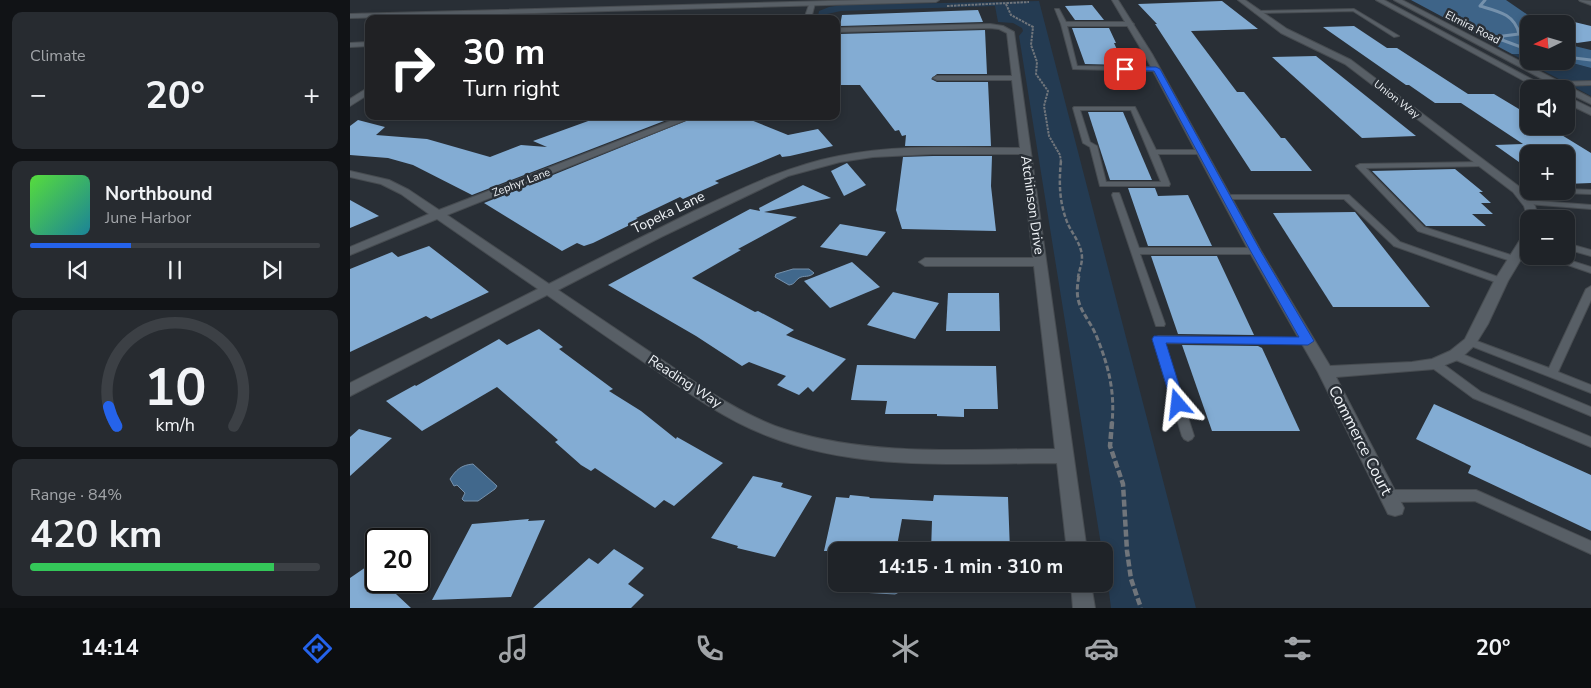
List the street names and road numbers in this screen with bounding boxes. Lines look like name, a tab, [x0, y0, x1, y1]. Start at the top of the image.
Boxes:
street label: Elmira Road	[1443, 7, 1503, 48]
street label: Union Way	[1370, 77, 1423, 122]
street label: Atchinson Drive	[1016, 154, 1049, 256]
street label: Zephyr Lane	[490, 164, 553, 200]
street label: Topeka Lane	[628, 187, 708, 238]
street label: Reading Way	[644, 350, 726, 413]
street label: Commerce Court	[1323, 382, 1397, 499]

